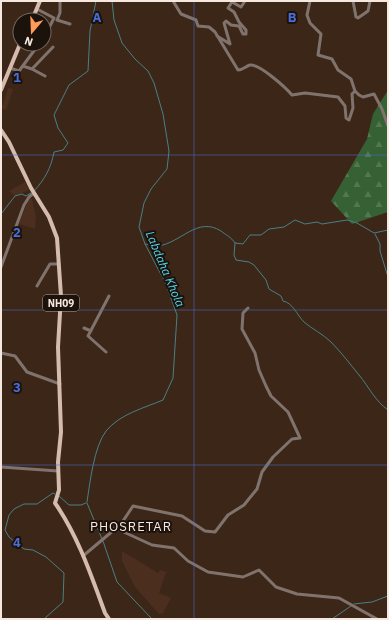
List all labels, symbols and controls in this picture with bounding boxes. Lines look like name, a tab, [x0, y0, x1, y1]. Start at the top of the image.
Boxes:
text: A	[93, 9, 102, 26]
text: B	[288, 9, 297, 26]
north arrow	[12, 12, 52, 52]
text: N	[23, 34, 35, 49]
text: 1	[13, 69, 21, 86]
text: 2	[13, 224, 21, 241]
water label: Labdaha Khola	[143, 229, 188, 309]
road number: NH09	[43, 295, 79, 311]
text: 3	[13, 379, 21, 396]
district label: PHOSRETAR	[90, 518, 172, 535]
text: 4	[13, 534, 21, 551]

